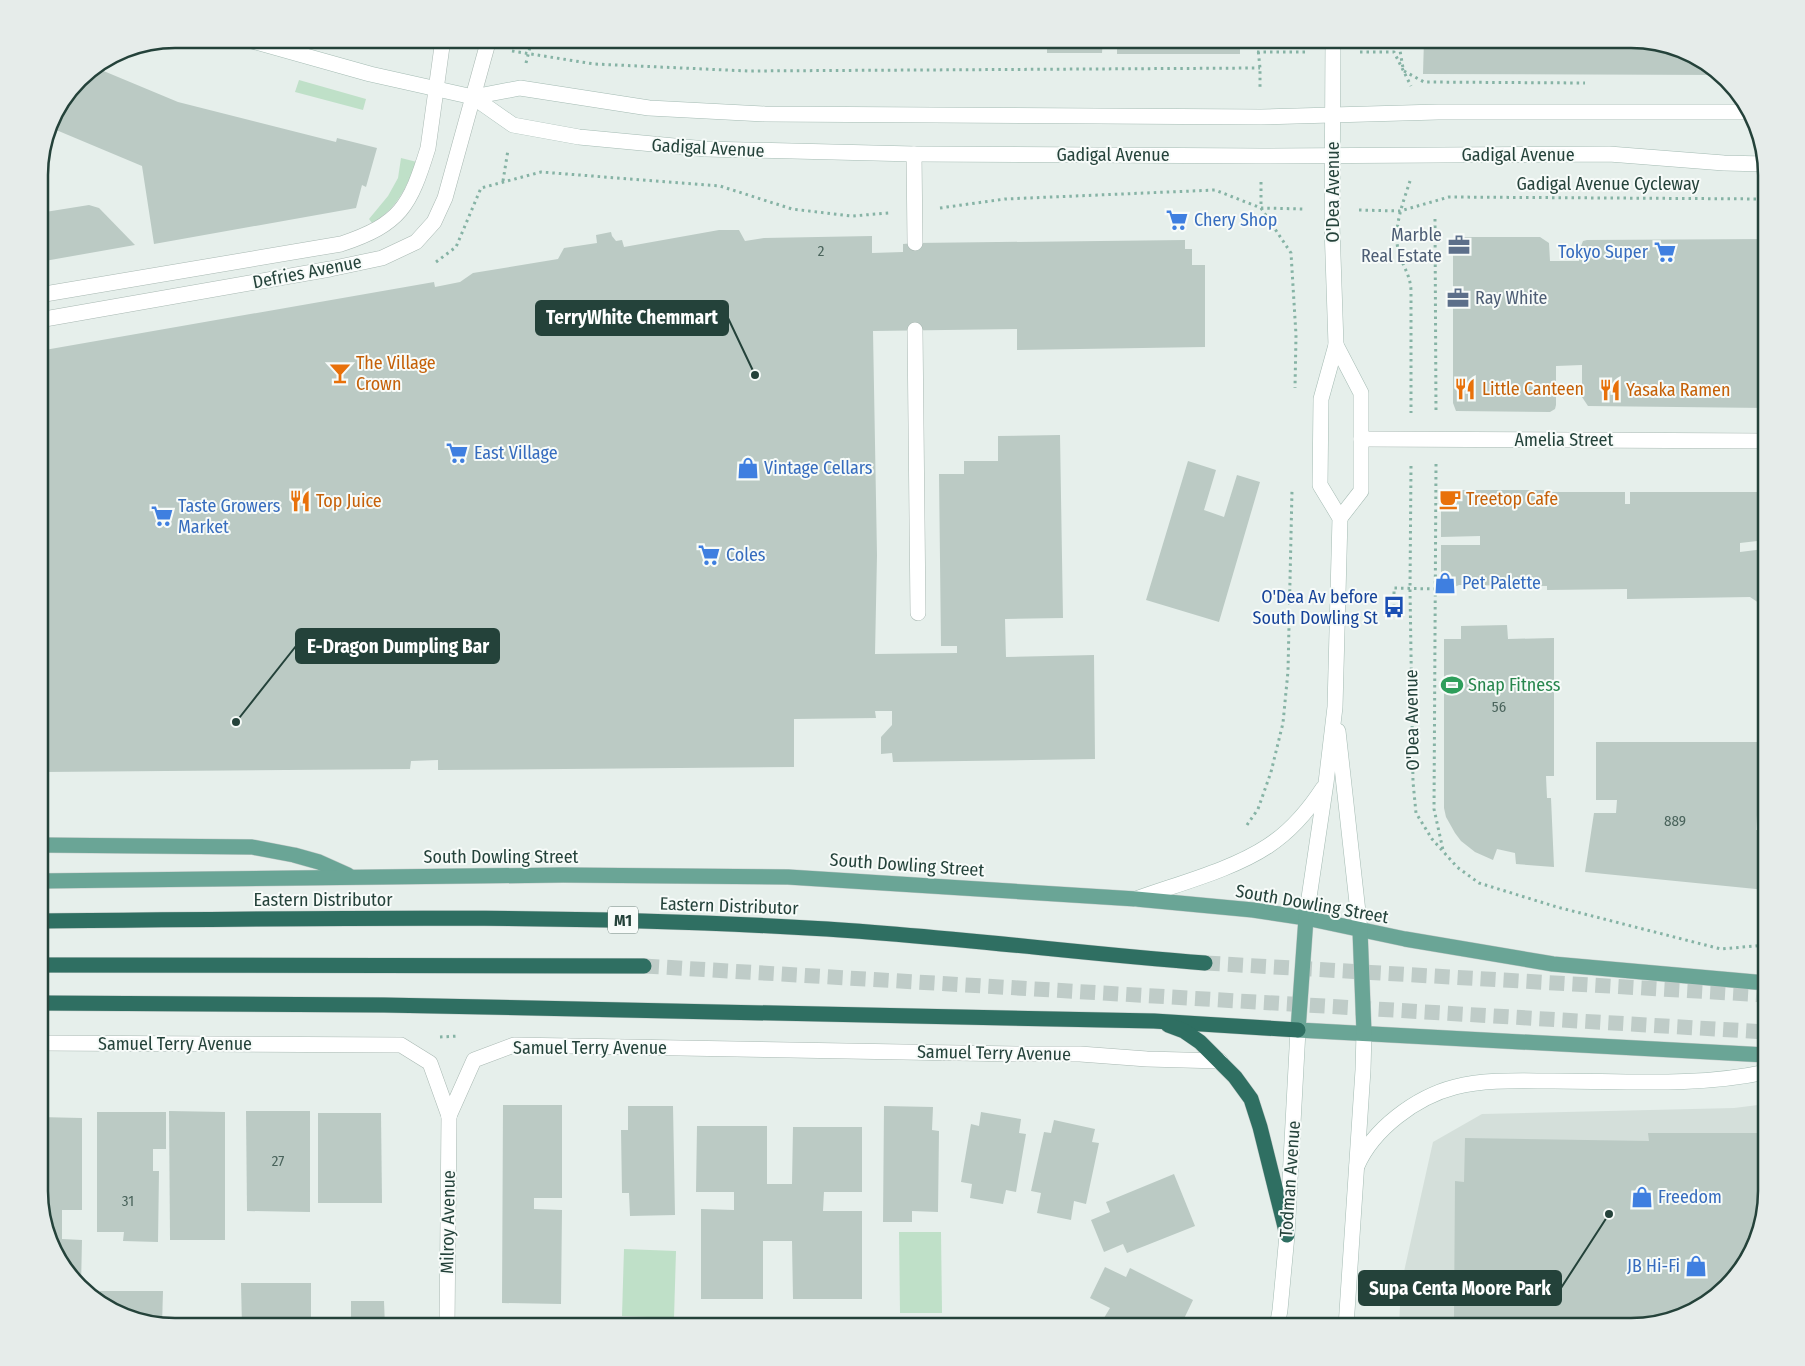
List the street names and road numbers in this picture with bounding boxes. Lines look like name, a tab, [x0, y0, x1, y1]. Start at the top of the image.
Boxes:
street label: Gadigal Avenue	[651, 134, 765, 162]
street label: O'Dea Avenue	[1322, 141, 1344, 243]
street label: Gadigal Avenue	[1056, 144, 1170, 166]
street label: Gadigal Avenue	[1461, 144, 1575, 166]
street label: Gadigal Avenue Cycleway	[1517, 173, 1699, 195]
street label: Defries Avenue	[251, 251, 363, 293]
street label: Amelia Street	[1515, 429, 1614, 451]
street label: O'Dea Avenue	[1400, 669, 1424, 771]
street label: South Dowling Street	[424, 846, 579, 868]
street label: South Dowling Street	[829, 849, 985, 881]
street label: South Dowling Street	[1234, 880, 1390, 928]
street label: Eastern Distributor	[254, 889, 393, 911]
street label: Eastern Distributor	[659, 893, 799, 919]
road number: M1	[608, 906, 638, 934]
street label: Samuel Terry Avenue	[98, 1033, 252, 1055]
street label: Samuel Terry Avenue	[513, 1037, 667, 1059]
street label: Samuel Terry Avenue	[917, 1041, 1071, 1065]
street label: Todman Avenue	[1275, 1120, 1305, 1238]
street label: Milroy Avenue	[436, 1170, 460, 1274]

